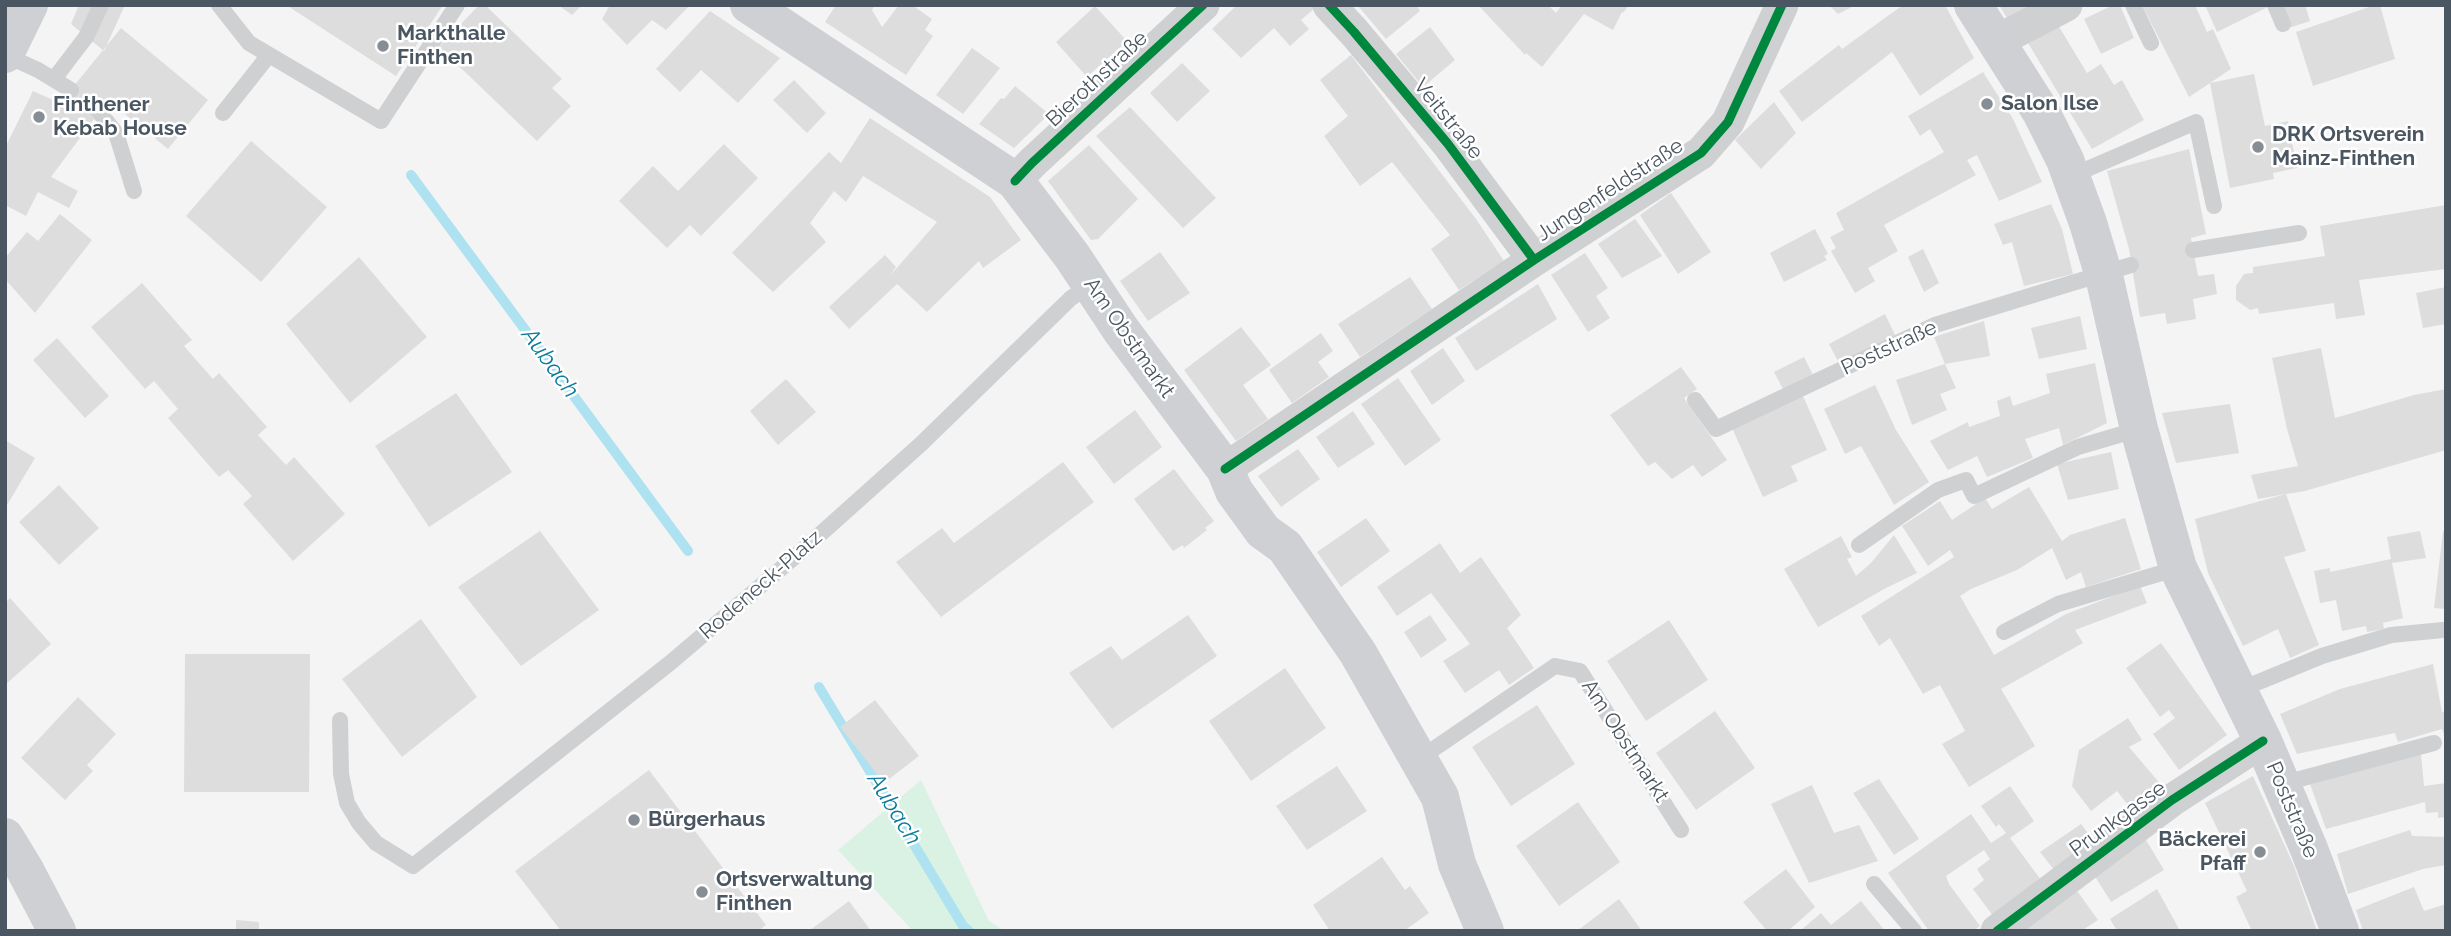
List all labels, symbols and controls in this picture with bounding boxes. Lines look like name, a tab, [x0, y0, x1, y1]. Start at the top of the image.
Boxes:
place label: Markthalle Finthen	[397, 21, 506, 71]
street label: Bierothstraße	[1041, 26, 1153, 132]
marker: Markthalle Finthen	[375, 38, 391, 54]
street label: Veitstraße	[1408, 74, 1488, 164]
place label: Salon Ilse	[2001, 91, 2099, 117]
place label: Finthener Kebab House	[53, 92, 187, 142]
marker: Salon Ilse	[1979, 96, 1995, 112]
marker: Finthener Kebab House	[31, 109, 47, 125]
place label: DRK Ortsverein Mainz-Finthen	[2272, 122, 2425, 172]
street label: Jungenfeldstraße	[1532, 133, 1688, 247]
marker: DRK Ortsverein Mainz-Finthen	[2250, 139, 2266, 155]
street label: Am Obstmarkt	[1078, 273, 1180, 403]
street label: Poststraße	[1837, 315, 1941, 381]
water label: Aubach	[515, 323, 585, 403]
street label: Rodeneck-Platz	[695, 525, 827, 645]
street label: Am Obstmarkt	[1576, 675, 1674, 807]
street label: Poststraße	[2260, 758, 2324, 862]
water label: Aubach	[861, 768, 927, 850]
street label: Prunkgasse	[2065, 776, 2171, 862]
place label: Bürgerhaus	[648, 807, 765, 833]
marker: Bürgerhaus	[626, 812, 642, 828]
place label: Bäckerei Pfaff	[2158, 827, 2246, 877]
marker: Bäckerei Pfaff	[2252, 844, 2268, 860]
place label: Ortsverwaltung Finthen	[716, 867, 873, 917]
marker: Ortsverwaltung Finthen	[694, 884, 710, 900]

